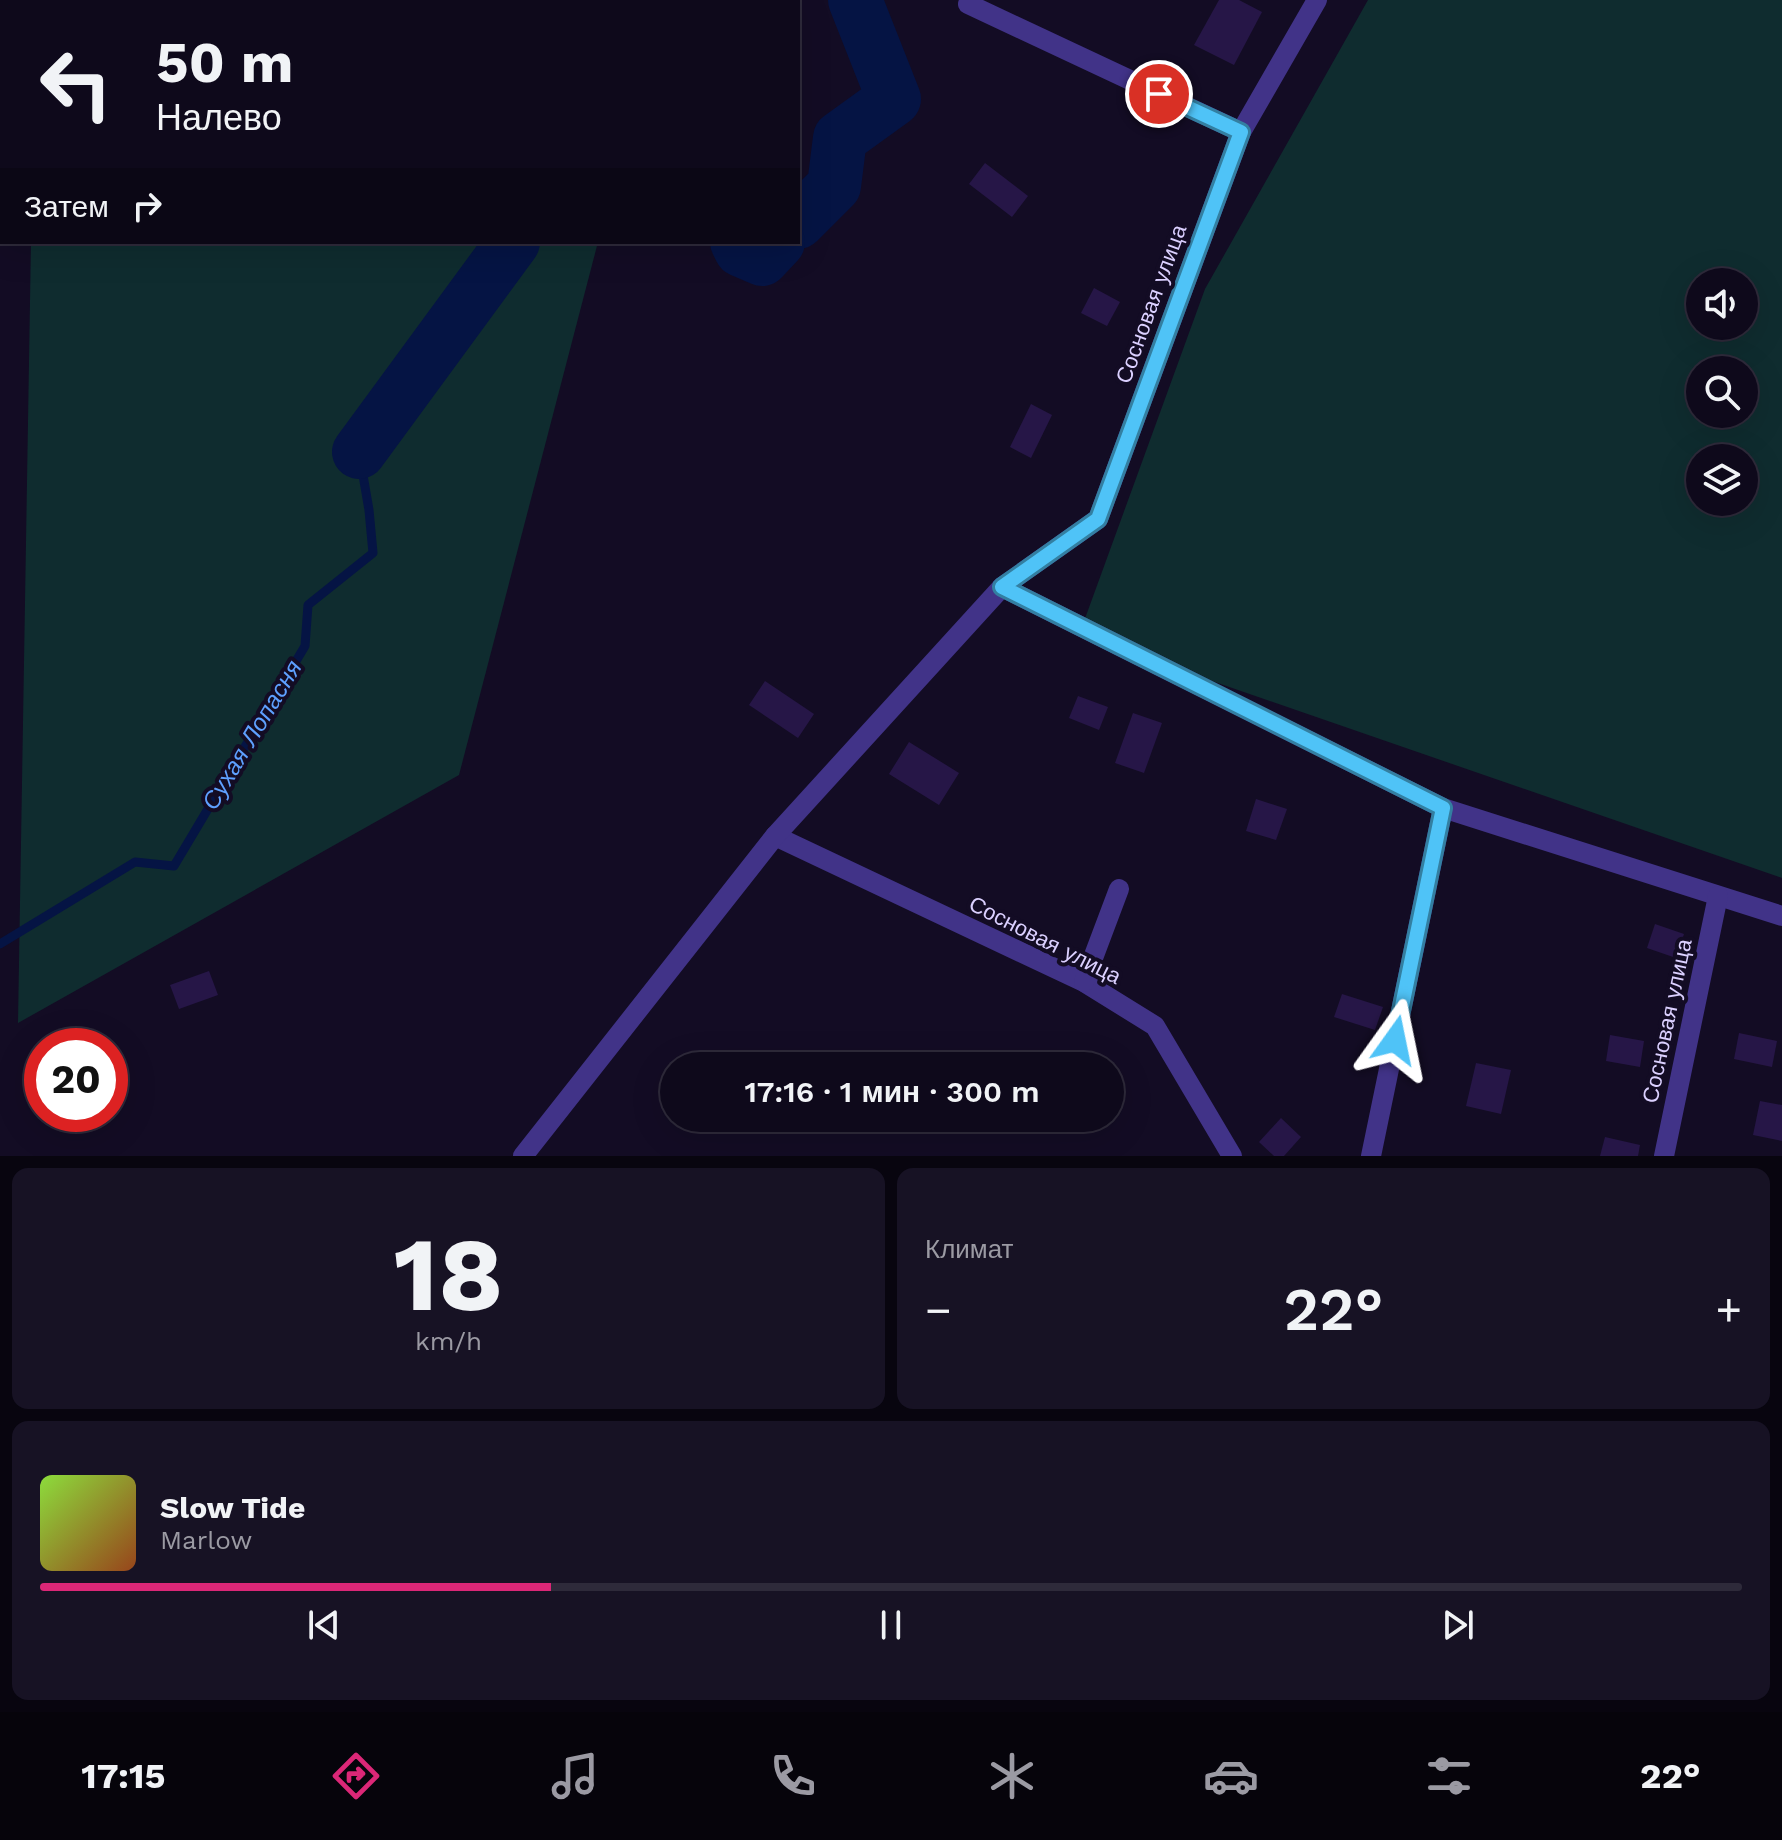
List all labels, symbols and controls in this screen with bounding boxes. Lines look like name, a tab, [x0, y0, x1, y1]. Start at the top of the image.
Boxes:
text: 50 m	[156, 30, 293, 96]
icon: left	[24, 32, 128, 136]
pin	[1125, 60, 1193, 128]
icon: arrive	[1137, 72, 1181, 116]
text: Налево	[156, 97, 282, 139]
icon: right	[125, 184, 169, 228]
text: Затем	[24, 189, 109, 224]
street label: Сосновая улица	[1111, 221, 1192, 387]
map controls	[1686, 268, 1758, 516]
button: sound	[1686, 268, 1758, 340]
button: search	[1686, 356, 1758, 428]
button: layers	[1686, 444, 1758, 516]
water label: Сухая Лопасня	[196, 655, 308, 815]
street label: Сосновая улица	[965, 891, 1126, 989]
street label: Сосновая улица	[1637, 936, 1697, 1105]
position arrow	[1353, 998, 1437, 1082]
speed limit sign: 20	[24, 1028, 128, 1132]
text: 17:16 · 1 мин · 300 m	[744, 1074, 1040, 1109]
text: 18	[393, 1213, 504, 1335]
text: Климат	[925, 1234, 1014, 1264]
text: 22°	[1284, 1274, 1383, 1345]
text: −	[925, 1284, 952, 1336]
text: +	[1715, 1284, 1742, 1336]
text: km/h	[415, 1326, 482, 1356]
text: Slow Tide	[160, 1490, 305, 1525]
text: Marlow	[160, 1525, 252, 1555]
icon: previous	[302, 1603, 346, 1647]
icon: pause	[869, 1603, 913, 1647]
icon: next	[1436, 1603, 1480, 1647]
icon: directions	[328, 1748, 384, 1804]
icon: music	[547, 1748, 603, 1804]
icon: phone	[765, 1748, 821, 1804]
icon: climate	[984, 1748, 1040, 1804]
icon: car	[1203, 1748, 1259, 1804]
icon: filters	[1421, 1748, 1477, 1804]
text: 17:15	[81, 1755, 165, 1797]
text: 22°	[1640, 1755, 1701, 1797]

